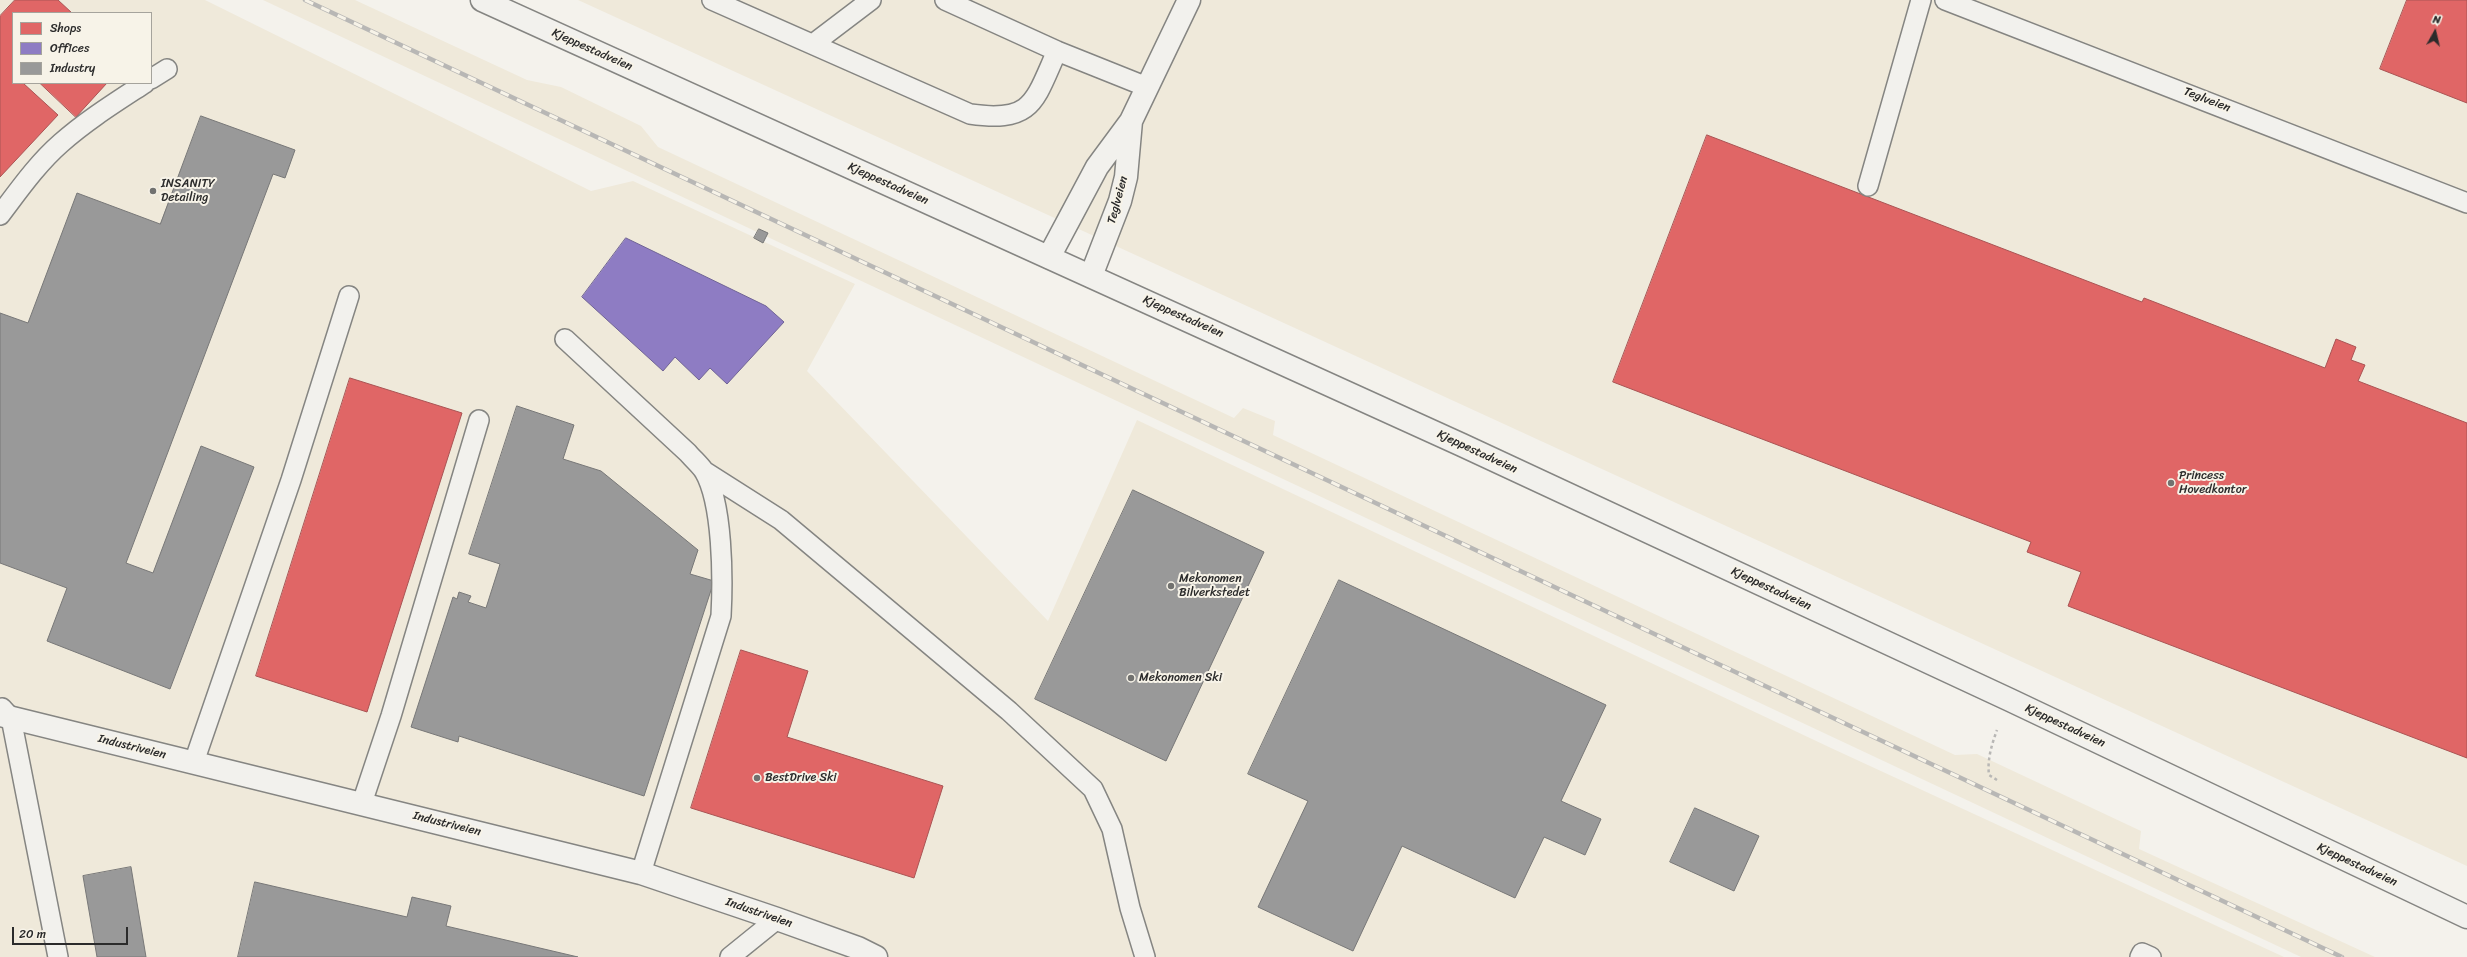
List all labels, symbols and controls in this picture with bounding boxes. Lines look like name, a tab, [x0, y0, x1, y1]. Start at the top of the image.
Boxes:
text: N	[2432, 10, 2442, 30]
legend	[12, 12, 152, 84]
north arrow	[2415, 12, 2455, 52]
text: Shops	[50, 17, 81, 39]
street label: Kjeppestadveien	[550, 26, 634, 74]
text: Offices	[50, 37, 89, 59]
text: Industry	[50, 57, 95, 79]
street label: Teglveien	[2182, 85, 2232, 115]
street label: Kjeppestadveien	[846, 160, 930, 208]
street label: Teglveien	[1105, 175, 1131, 225]
place label: INSANITY Detailing	[161, 177, 215, 205]
marker: INSANITY Detailing	[148, 186, 158, 196]
street label: Kjeppestadveien	[1141, 293, 1225, 341]
street label: Kjeppestadveien	[1435, 427, 1519, 477]
place label: Princess Hovedkontor	[2179, 469, 2247, 497]
marker: Princess Hovedkontor	[2166, 478, 2176, 488]
street label: Kjeppestadveien	[1729, 564, 1813, 614]
place label: Mekonomen Bilverkstedet	[1179, 572, 1250, 600]
marker: Mekonomen Bilverkstedet	[1166, 581, 1176, 591]
place label: Mekonomen Ski	[1139, 671, 1222, 685]
marker: Mekonomen Ski	[1126, 673, 1136, 683]
street label: Kjeppestadveien	[2023, 701, 2107, 751]
street label: Industriveien	[96, 732, 168, 762]
place label: BestDrive Ski	[765, 771, 837, 785]
marker: BestDrive Ski	[752, 773, 762, 783]
street label: Industriveien	[411, 809, 483, 839]
street label: Kjeppestadveien	[2315, 840, 2399, 890]
street label: Industriveien	[724, 895, 794, 931]
scale bar	[14, 919, 130, 945]
text: 20 m	[19, 923, 46, 945]

